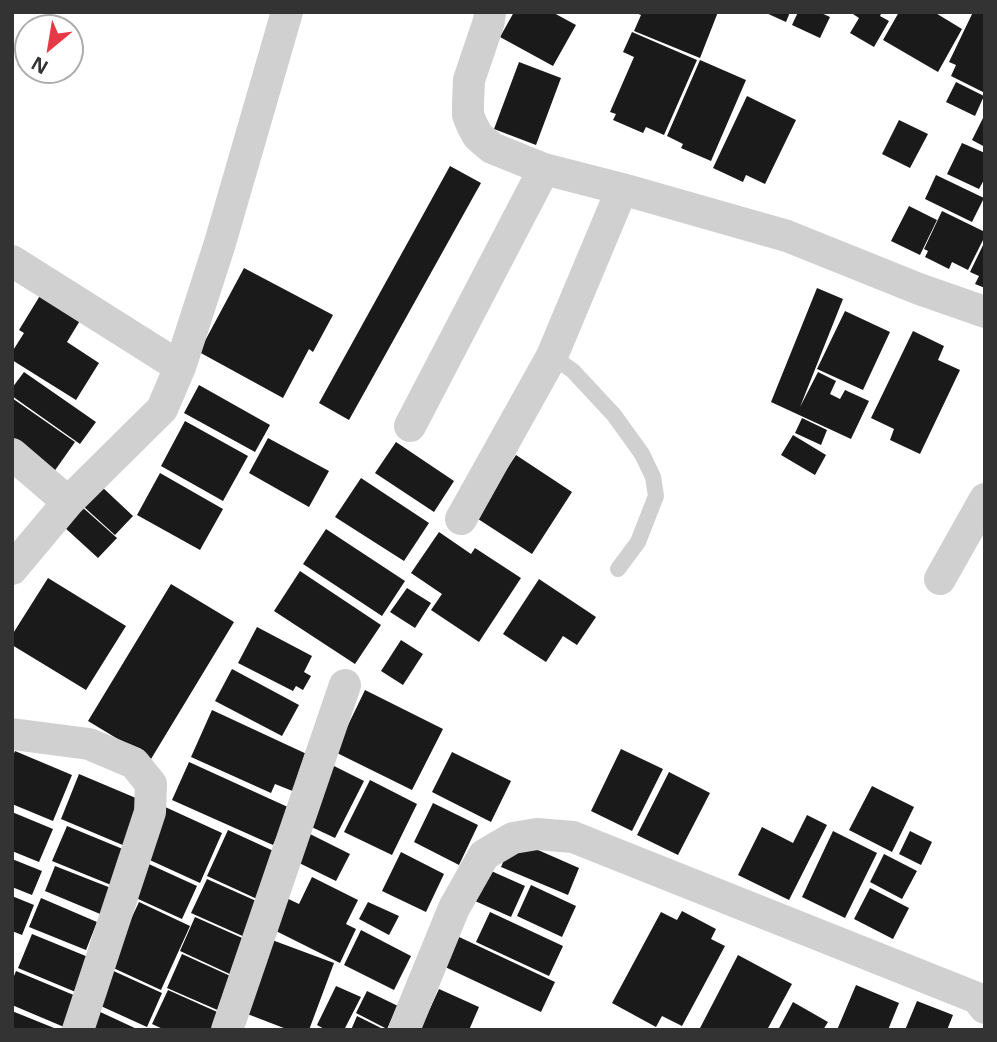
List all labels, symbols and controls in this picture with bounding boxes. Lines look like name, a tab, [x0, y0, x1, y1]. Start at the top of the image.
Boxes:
north arrow	[14, 14, 84, 84]
text: N	[26, 50, 53, 81]

